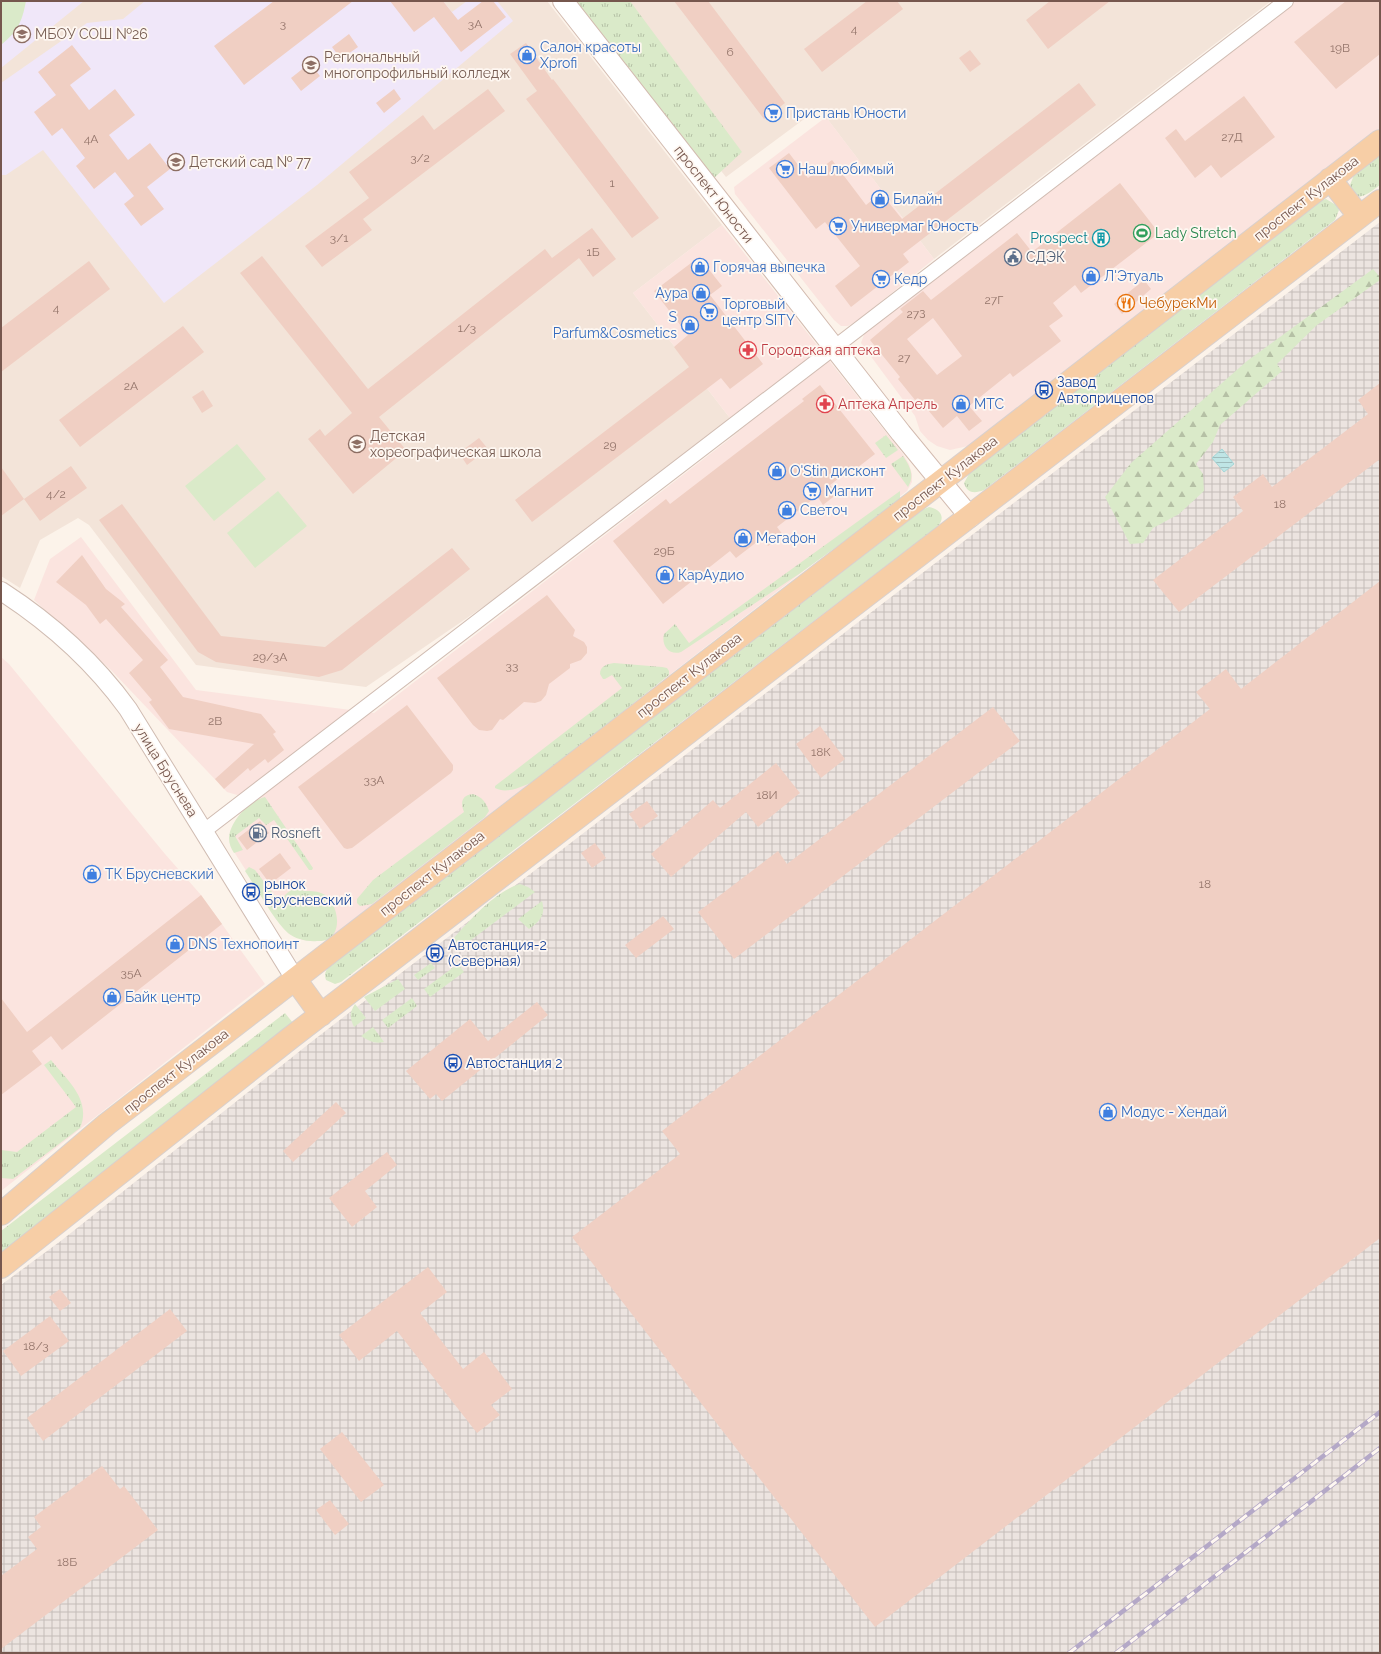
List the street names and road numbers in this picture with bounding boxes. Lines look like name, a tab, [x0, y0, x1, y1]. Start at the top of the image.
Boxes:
street label: проспект Юности	[671, 142, 757, 246]
street label: проспект Кулакова	[1251, 152, 1361, 244]
street label: проспект Кулакова	[890, 432, 1000, 524]
street label: проспект Кулакова	[634, 629, 744, 721]
street label: улица Бруснева	[131, 720, 201, 820]
street label: проспект Кулакова	[377, 827, 487, 919]
street label: проспект Кулакова	[121, 1025, 231, 1117]

